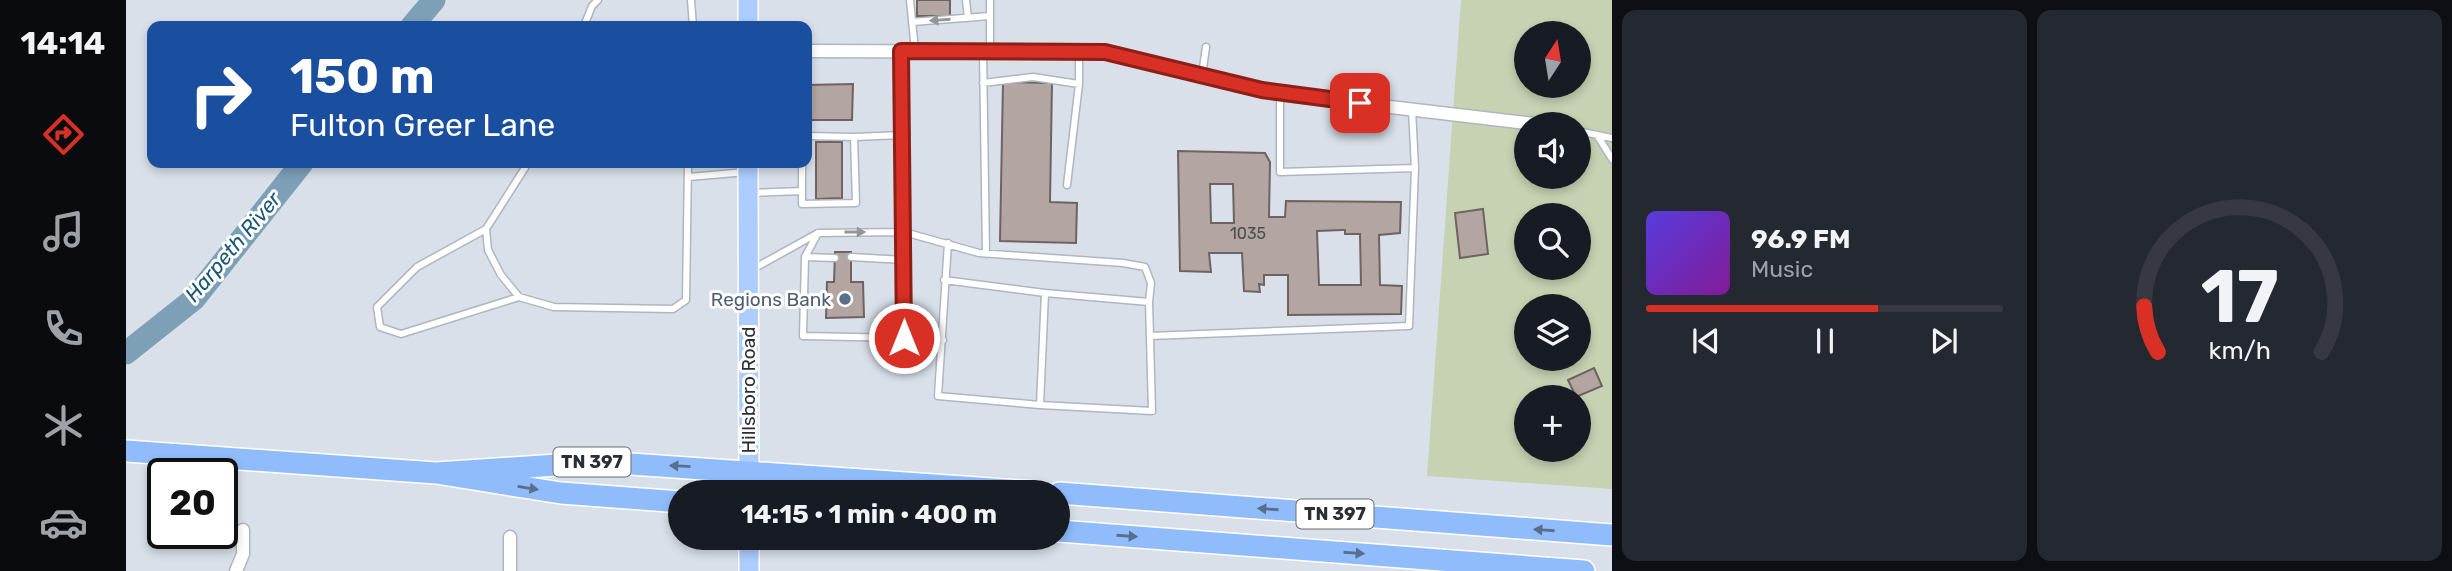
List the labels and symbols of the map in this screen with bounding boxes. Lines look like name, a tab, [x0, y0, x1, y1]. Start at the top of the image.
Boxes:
one-way arrow	[929, 15, 951, 26]
north arrow	[1514, 21, 1591, 98]
pin	[1330, 73, 1390, 133]
water label: Harpeth River	[180, 186, 286, 307]
house number: 1035	[1230, 224, 1266, 243]
one-way arrow	[845, 226, 867, 238]
place label: Regions Bank	[711, 288, 831, 311]
marker: Regions Bank	[837, 291, 853, 307]
position arrow	[867, 301, 941, 375]
street label: Hillsboro Road	[737, 327, 760, 453]
road number: TN 397	[554, 448, 630, 476]
speed limit sign: 20	[147, 458, 238, 549]
one-way arrow	[669, 461, 691, 472]
one-way arrow	[517, 482, 539, 493]
road number: TN 397	[1296, 500, 1374, 528]
one-way arrow	[1257, 503, 1279, 514]
one-way arrow	[1533, 524, 1555, 535]
one-way arrow	[1116, 531, 1138, 542]
one-way arrow	[1343, 548, 1365, 559]

